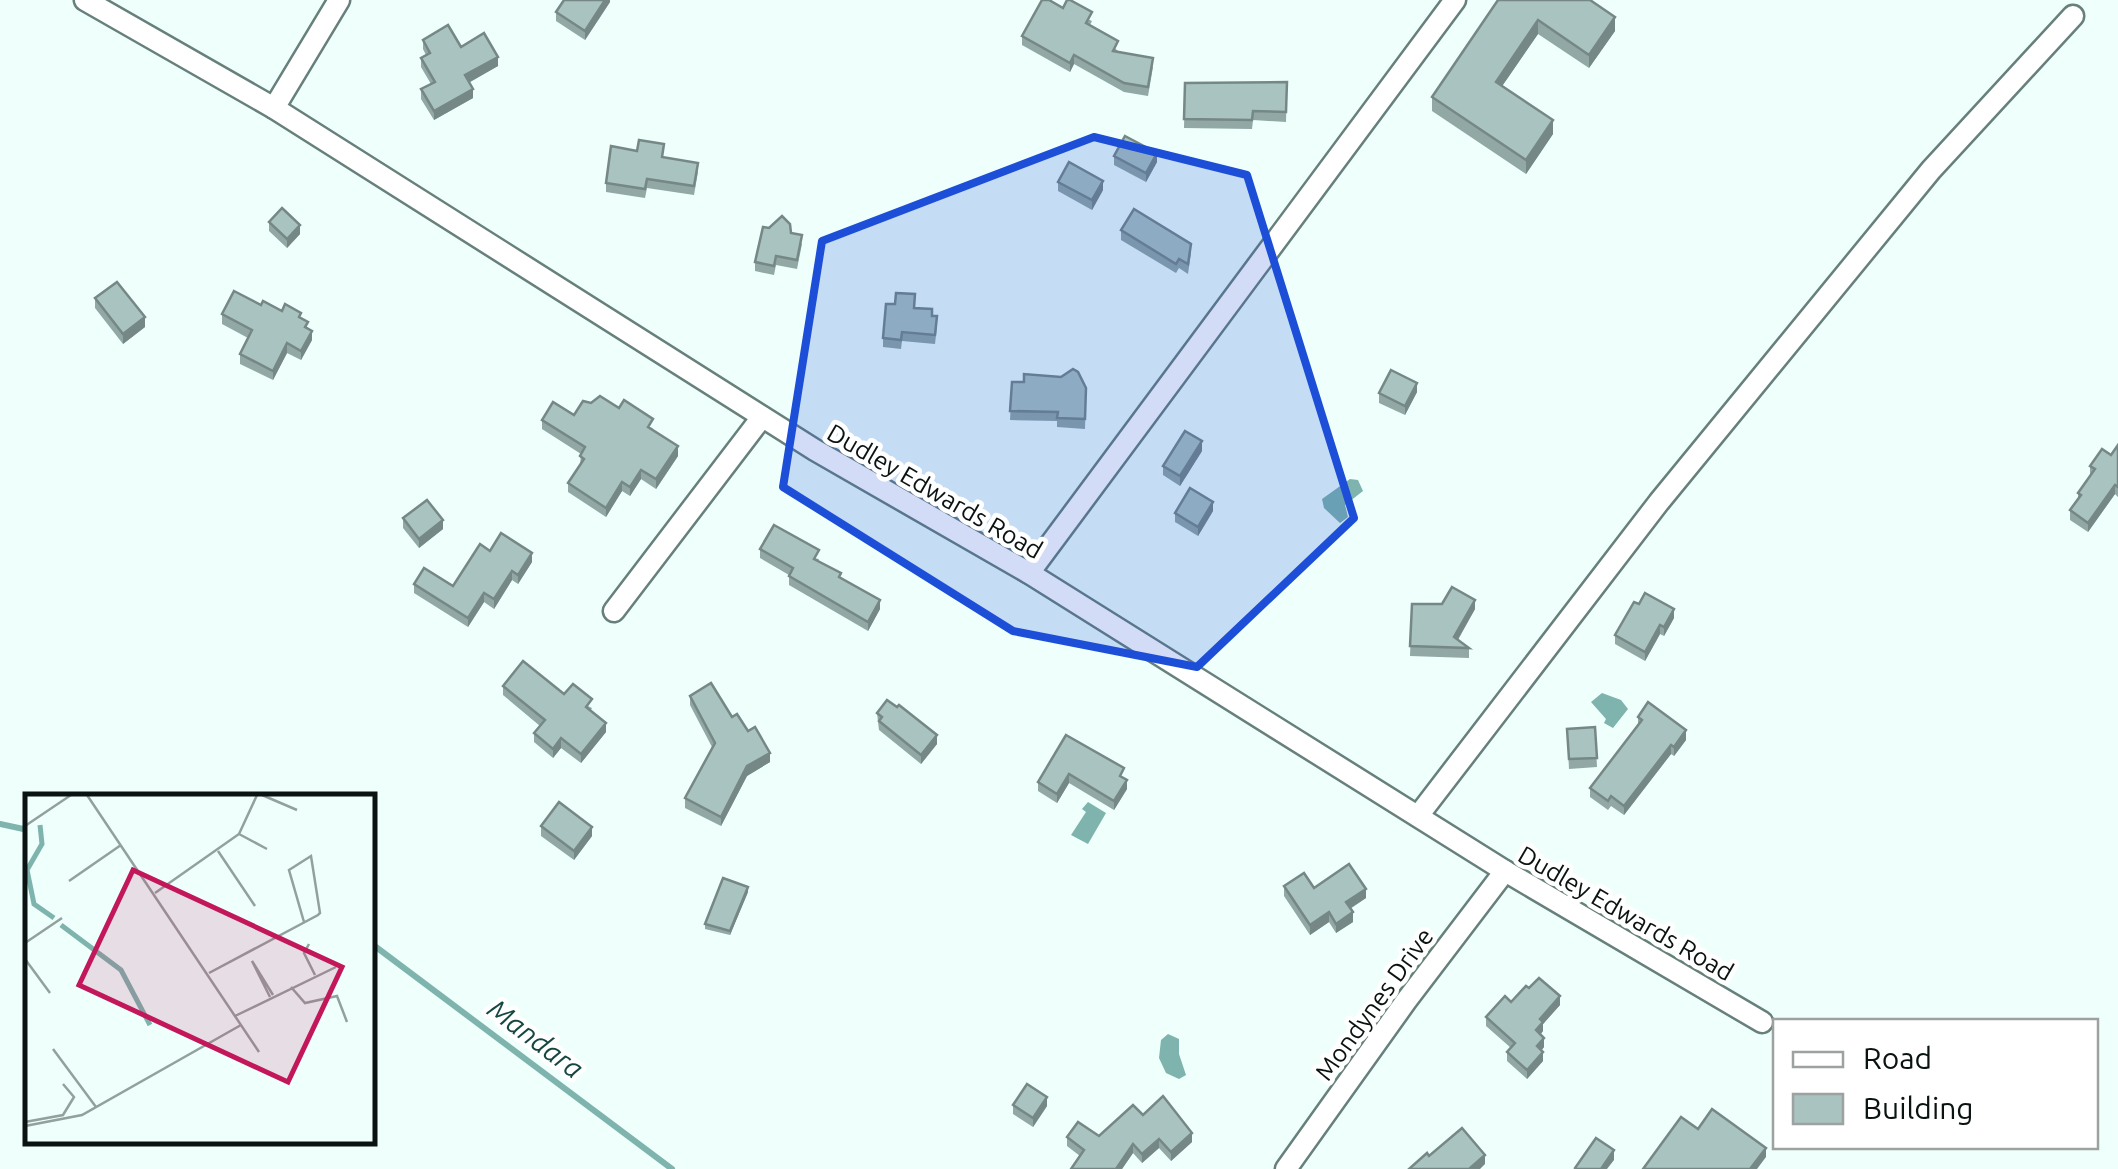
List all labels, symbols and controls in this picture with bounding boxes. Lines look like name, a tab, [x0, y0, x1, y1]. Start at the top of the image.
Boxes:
street label: Dudley Edwards Road	[823, 418, 1047, 564]
inset map	[25, 794, 375, 1144]
street label: Dudley Edwards Road	[1514, 840, 1738, 986]
street label: Mondynes Drive	[1309, 923, 1439, 1085]
water label: Mandara	[482, 992, 590, 1084]
legend	[1773, 1019, 2098, 1149]
text: Road	[1863, 1041, 1932, 1075]
text: Building	[1863, 1091, 1974, 1125]

